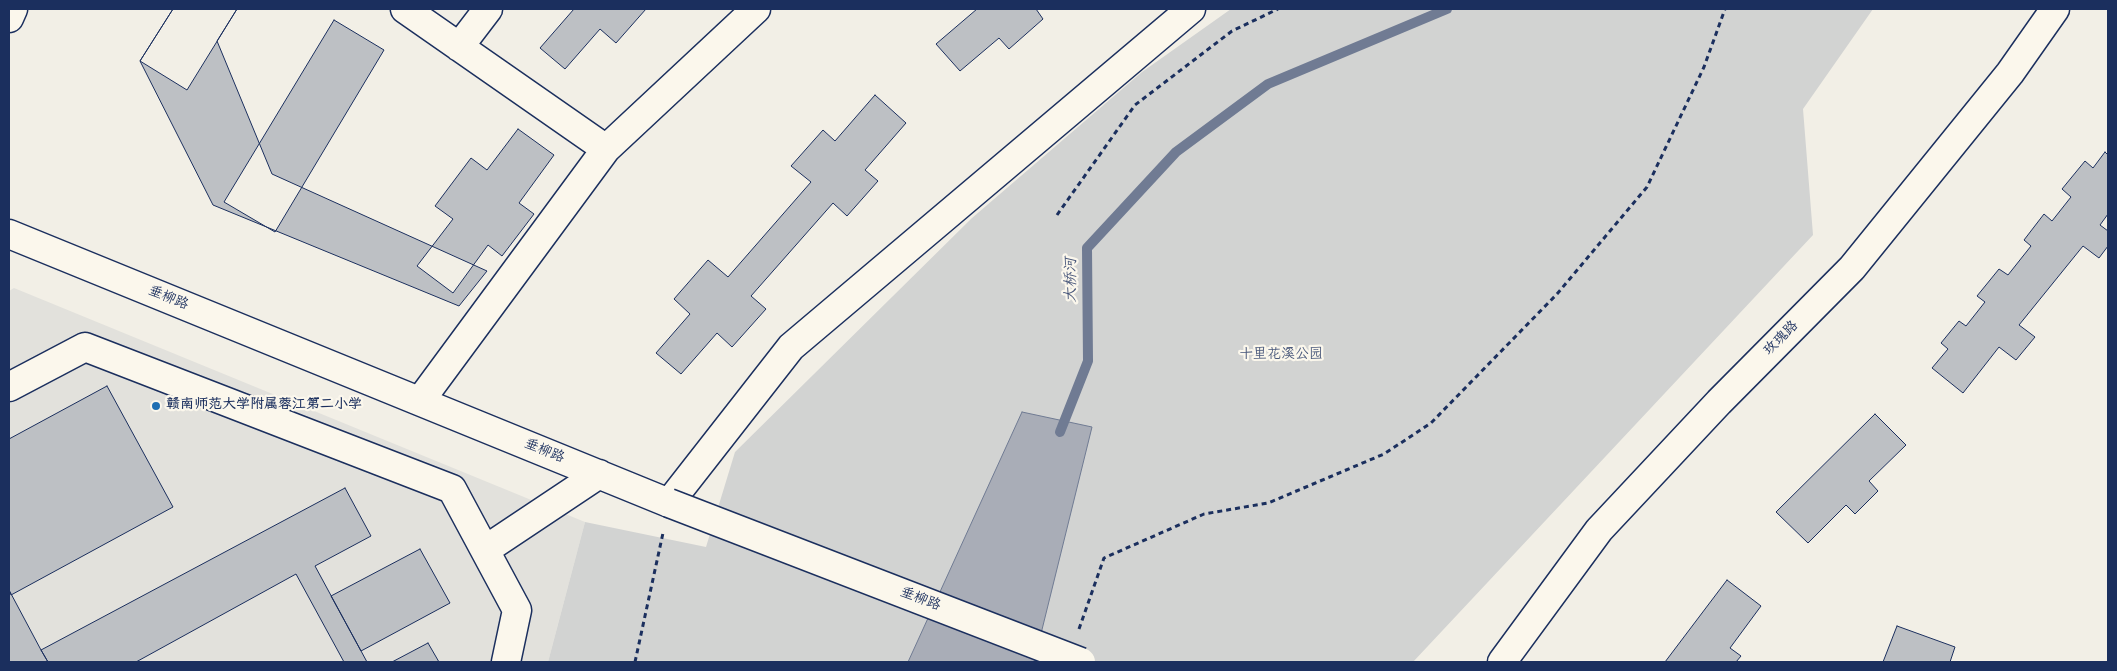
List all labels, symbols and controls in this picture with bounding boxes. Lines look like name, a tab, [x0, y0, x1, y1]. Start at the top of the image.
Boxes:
water label: 大桥河	[1063, 258, 1081, 302]
street label: 垂柳路	[145, 283, 191, 315]
street label: 玫瑰路	[1761, 318, 1803, 360]
park label: 十里花溪公园	[1239, 348, 1323, 364]
place label: 赣南师范大学附属蓉江第二小学	[166, 398, 362, 414]
marker: 赣南师范大学附属蓉江第二小学	[150, 400, 162, 412]
street label: 垂柳路	[521, 436, 567, 468]
street label: 垂柳路	[897, 585, 943, 615]

